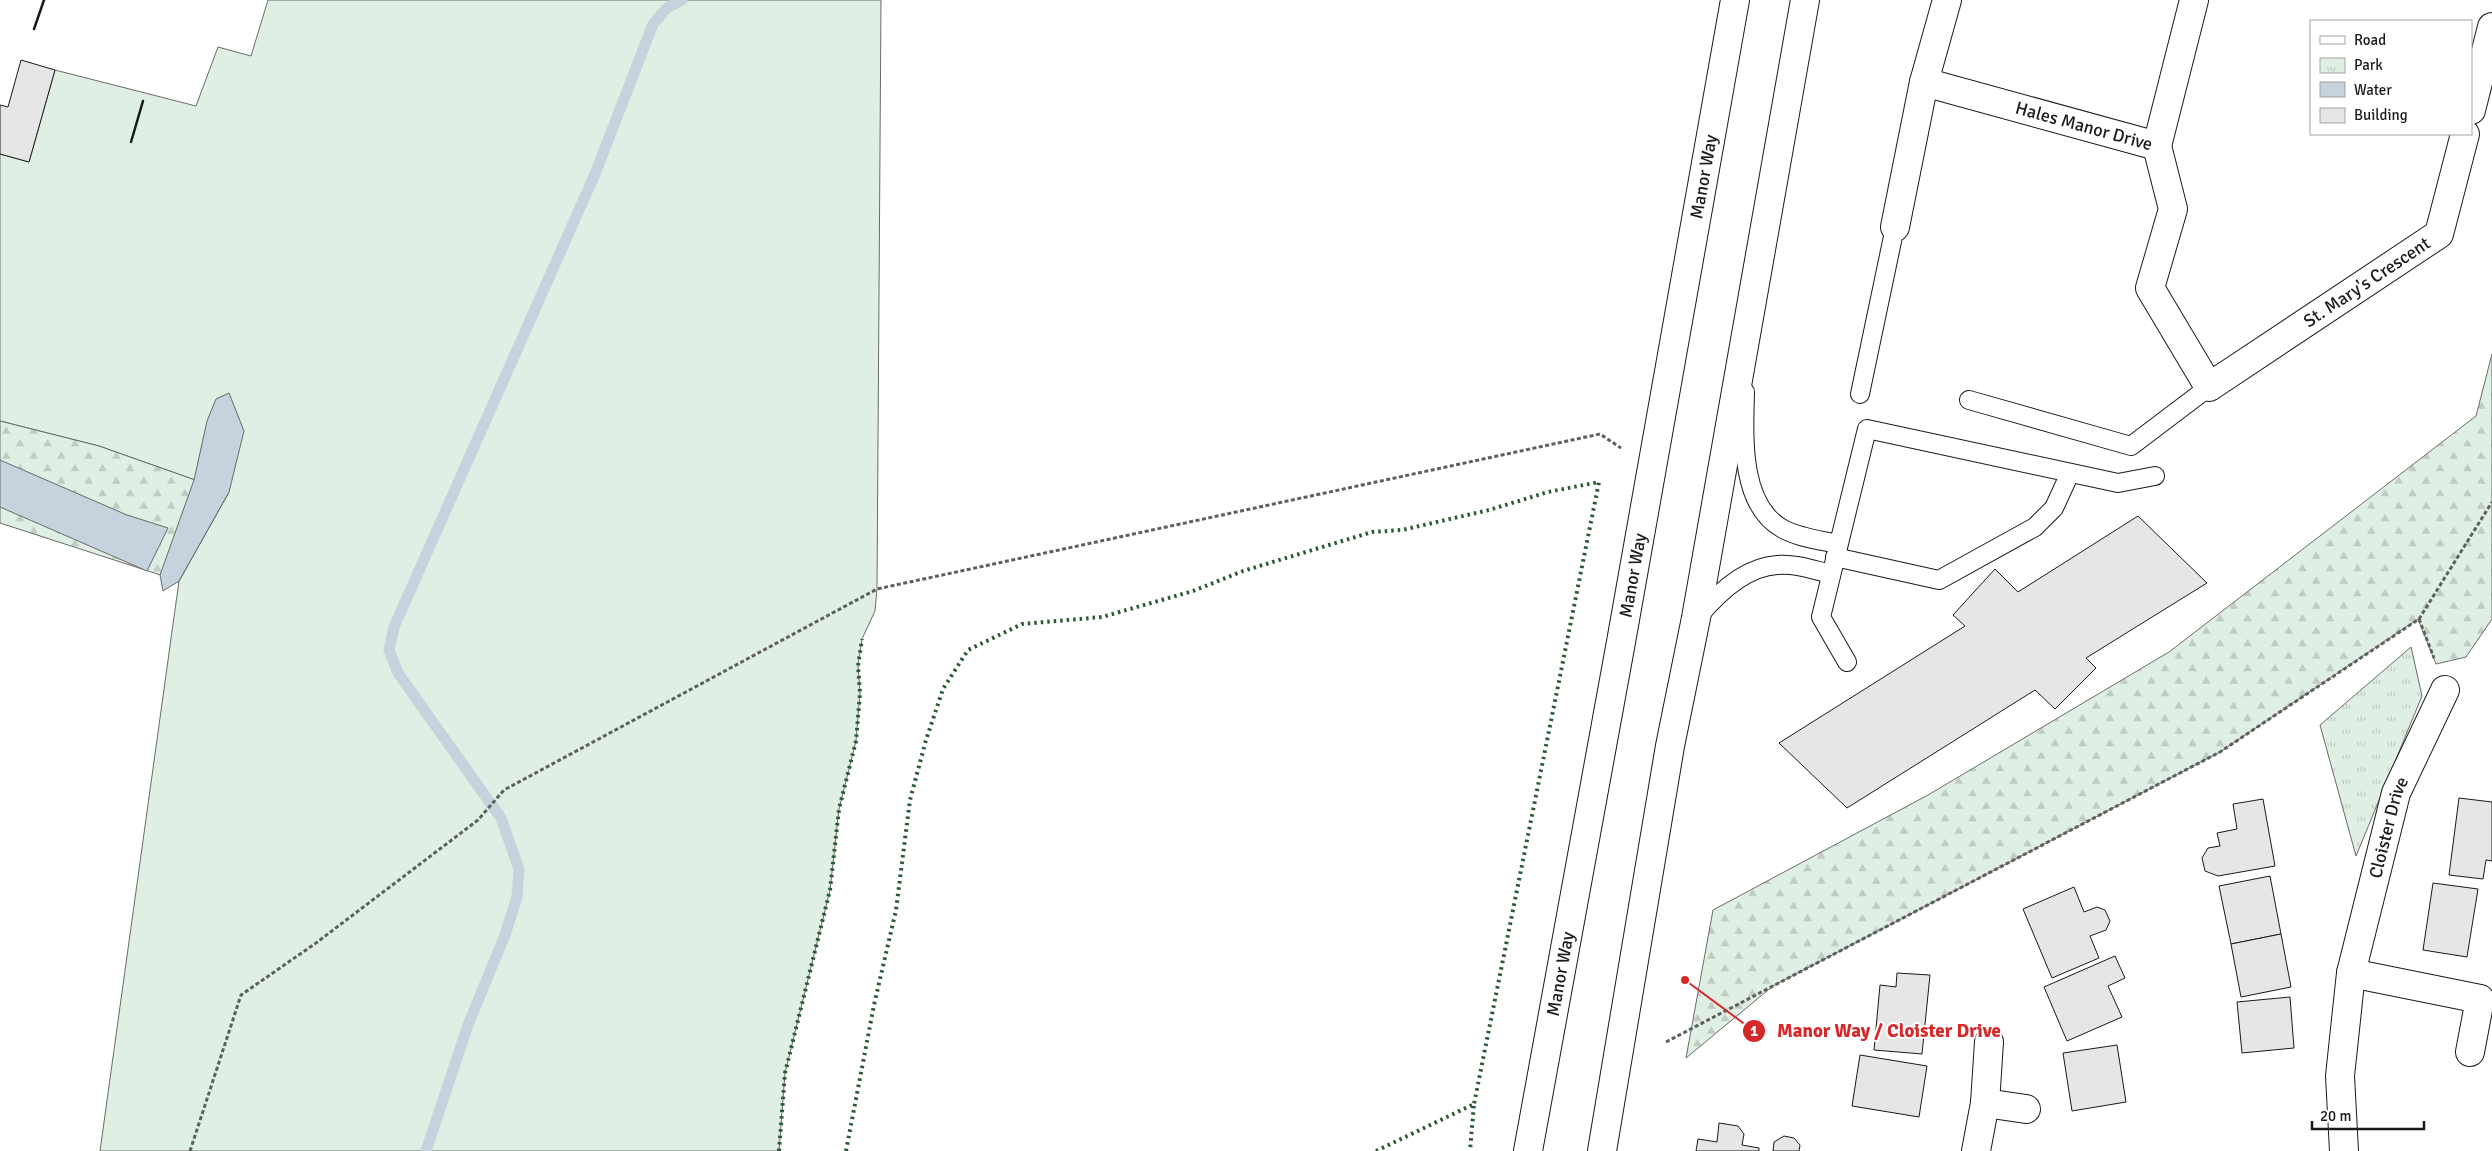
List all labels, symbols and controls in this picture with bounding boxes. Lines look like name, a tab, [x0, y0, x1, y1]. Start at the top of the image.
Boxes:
legend	[2310, 20, 2472, 135]
text: Road	[2354, 31, 2386, 49]
text: Park	[2354, 56, 2383, 74]
text: Water	[2354, 81, 2392, 99]
street label: Hales Manor Drive	[2013, 97, 2155, 155]
text: Building	[2354, 106, 2408, 124]
street label: Manor Way	[1685, 132, 1722, 221]
street label: St. Mary's Crescent	[2299, 232, 2434, 332]
street label: Manor Way	[1615, 531, 1651, 619]
street label: Cloister Drive	[2364, 773, 2413, 880]
street label: Manor Way	[1542, 929, 1579, 1018]
callout: Manor Way / Cloister Drive	[1742, 1014, 2011, 1048]
text: Manor Way / Cloister Drive	[1777, 1019, 2001, 1043]
text: 1	[1750, 1022, 1758, 1040]
scale bar	[2312, 1098, 2424, 1130]
text: 20 m	[2320, 1107, 2351, 1125]

